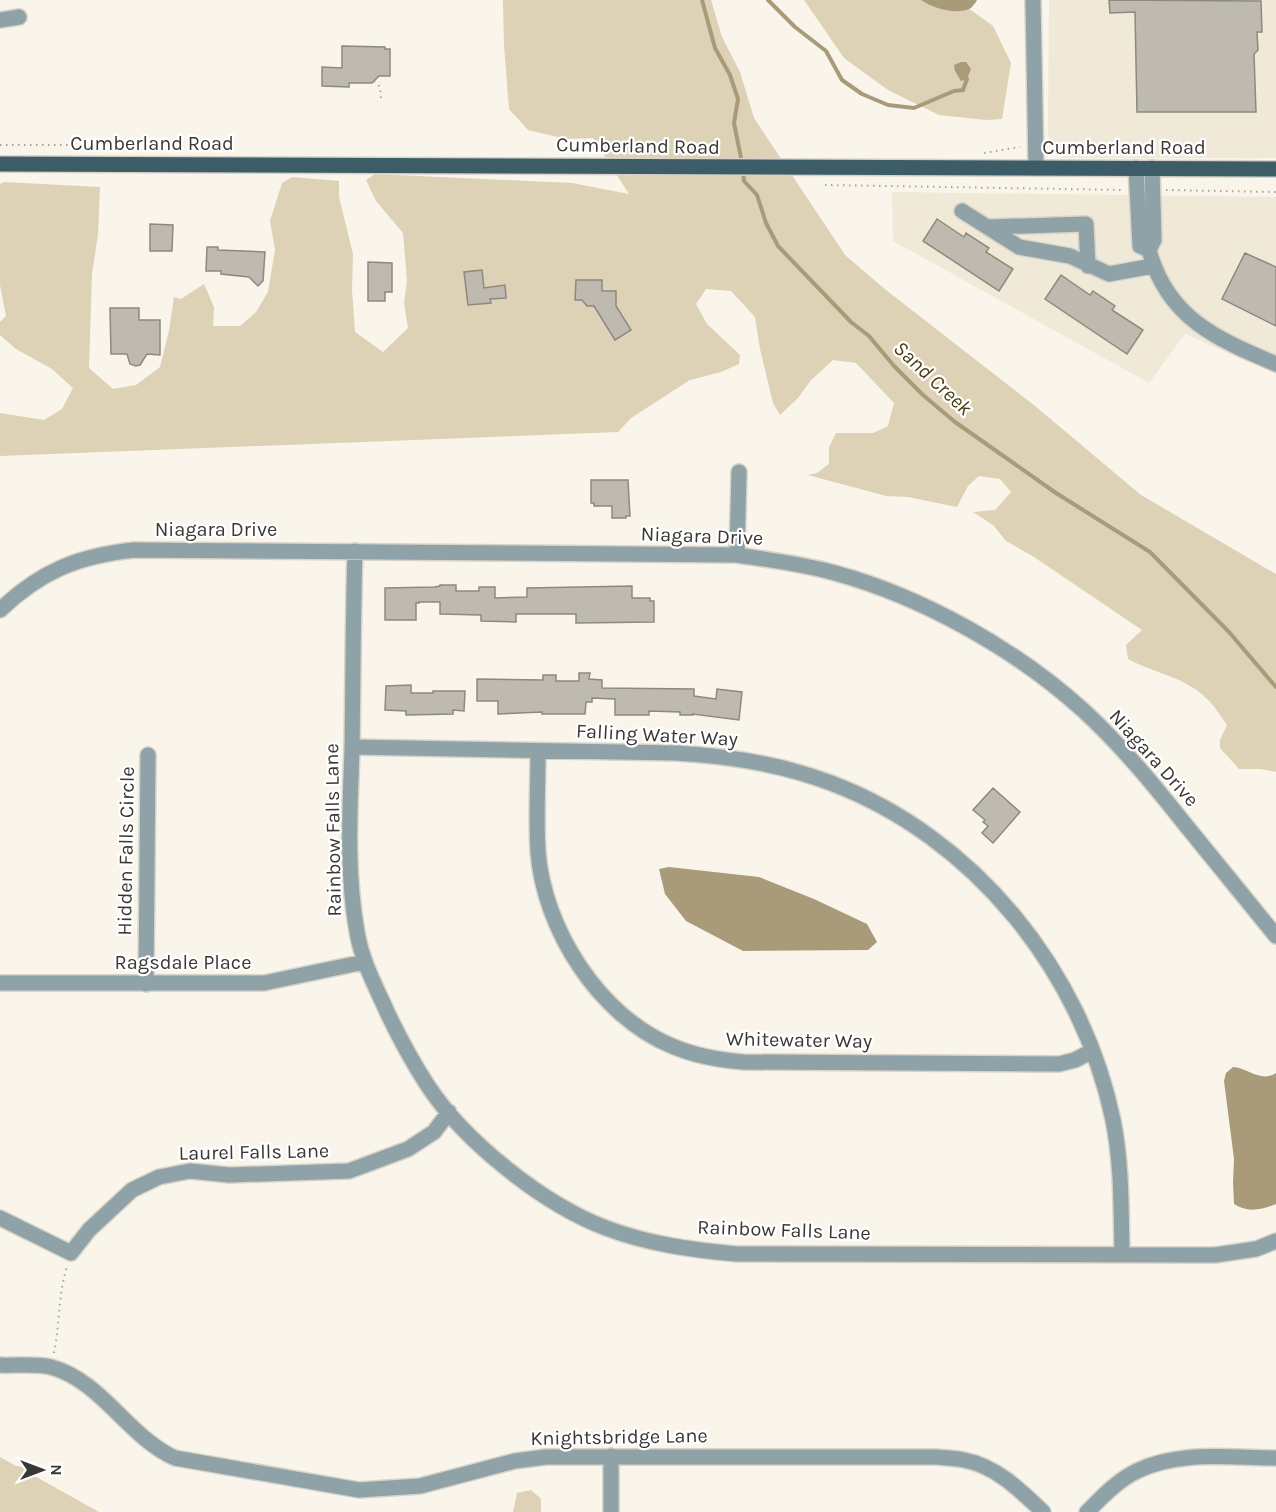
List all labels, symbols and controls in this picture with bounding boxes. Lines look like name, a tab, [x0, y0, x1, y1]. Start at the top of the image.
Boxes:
street label: Cumberland Road	[70, 132, 234, 155]
street label: Cumberland Road	[556, 133, 720, 159]
street label: Cumberland Road	[1042, 136, 1206, 159]
water label: Sand Creek	[889, 336, 977, 420]
street label: Niagara Drive	[155, 518, 277, 541]
street label: Niagara Drive	[640, 522, 764, 550]
street label: Niagara Drive	[1104, 705, 1204, 811]
street label: Falling Water Way	[576, 719, 738, 751]
street label: Rainbow Falls Lane	[320, 743, 346, 917]
street label: Hidden Falls Circle	[113, 766, 139, 936]
street label: Ragsdale Place	[115, 951, 251, 974]
street label: Whitewater Way	[726, 1027, 872, 1053]
street label: Laurel Falls Lane	[179, 1139, 329, 1165]
street label: Rainbow Falls Lane	[697, 1215, 871, 1245]
street label: Knightsbridge Lane	[530, 1424, 708, 1450]
north arrow	[12, 1440, 72, 1500]
text: N	[47, 1464, 66, 1476]

